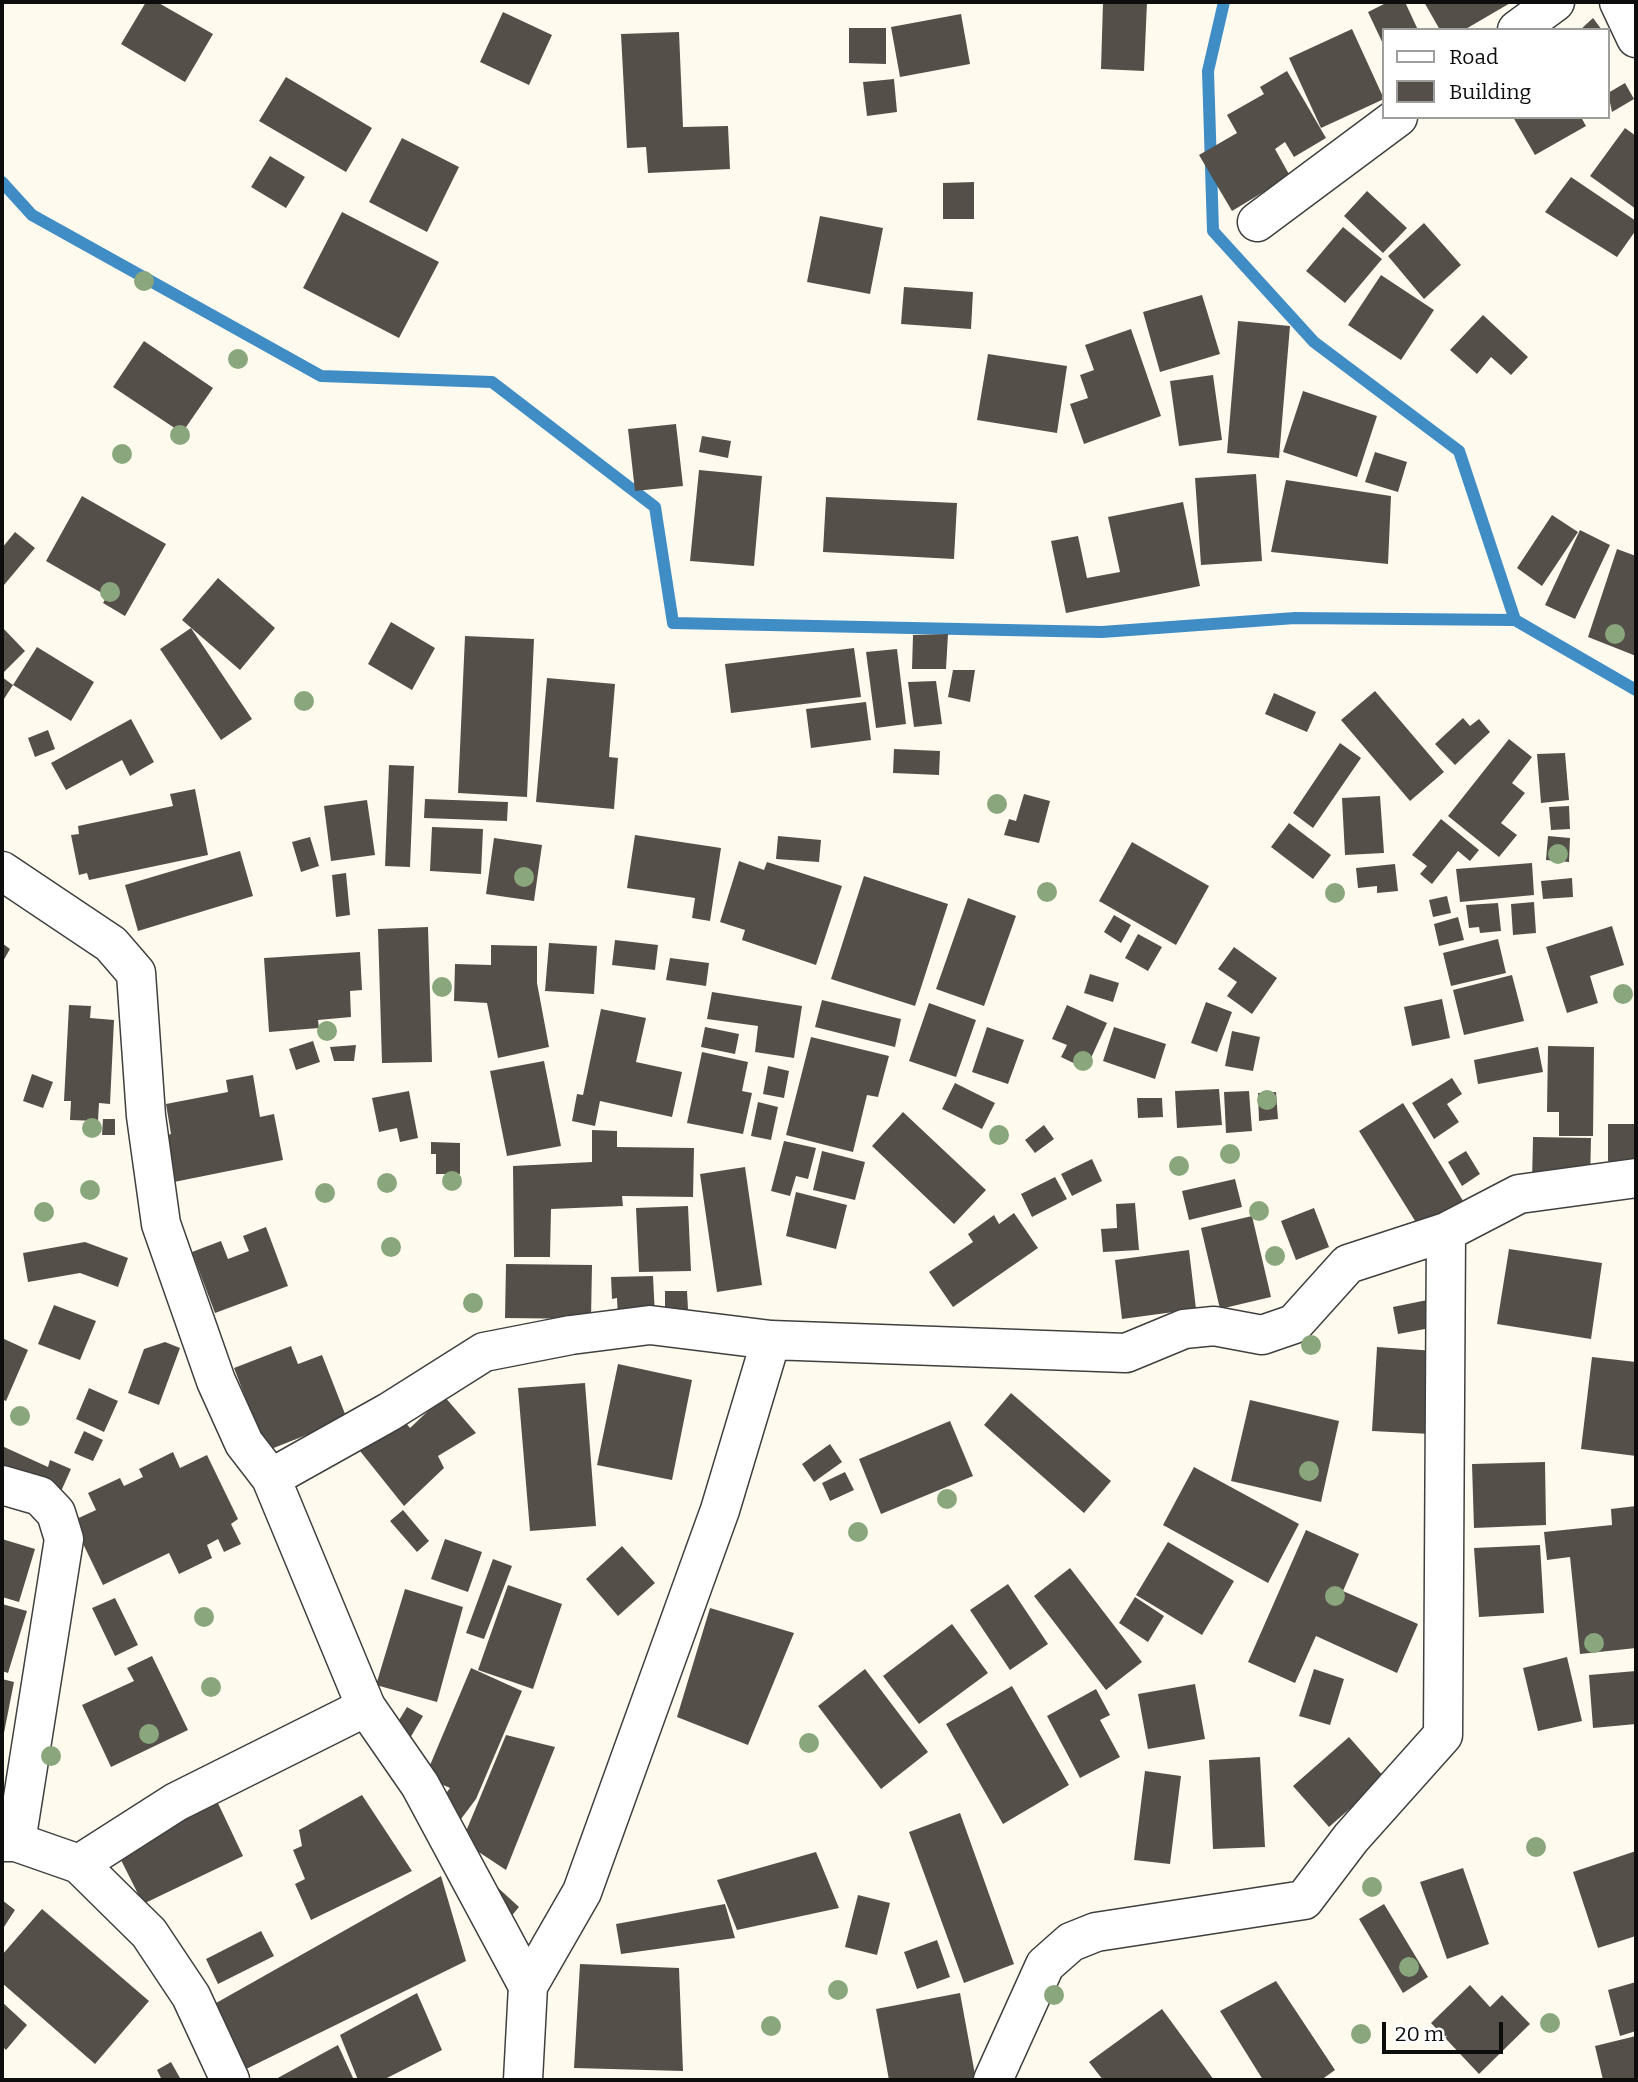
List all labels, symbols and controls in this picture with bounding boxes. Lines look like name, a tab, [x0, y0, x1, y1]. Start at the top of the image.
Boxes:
legend	[1382, 28, 1610, 119]
text: Road	[1449, 44, 1498, 70]
text: Building	[1449, 79, 1531, 105]
scale bar	[1386, 2008, 1507, 2052]
text: 20 m	[1395, 2021, 1444, 2047]

